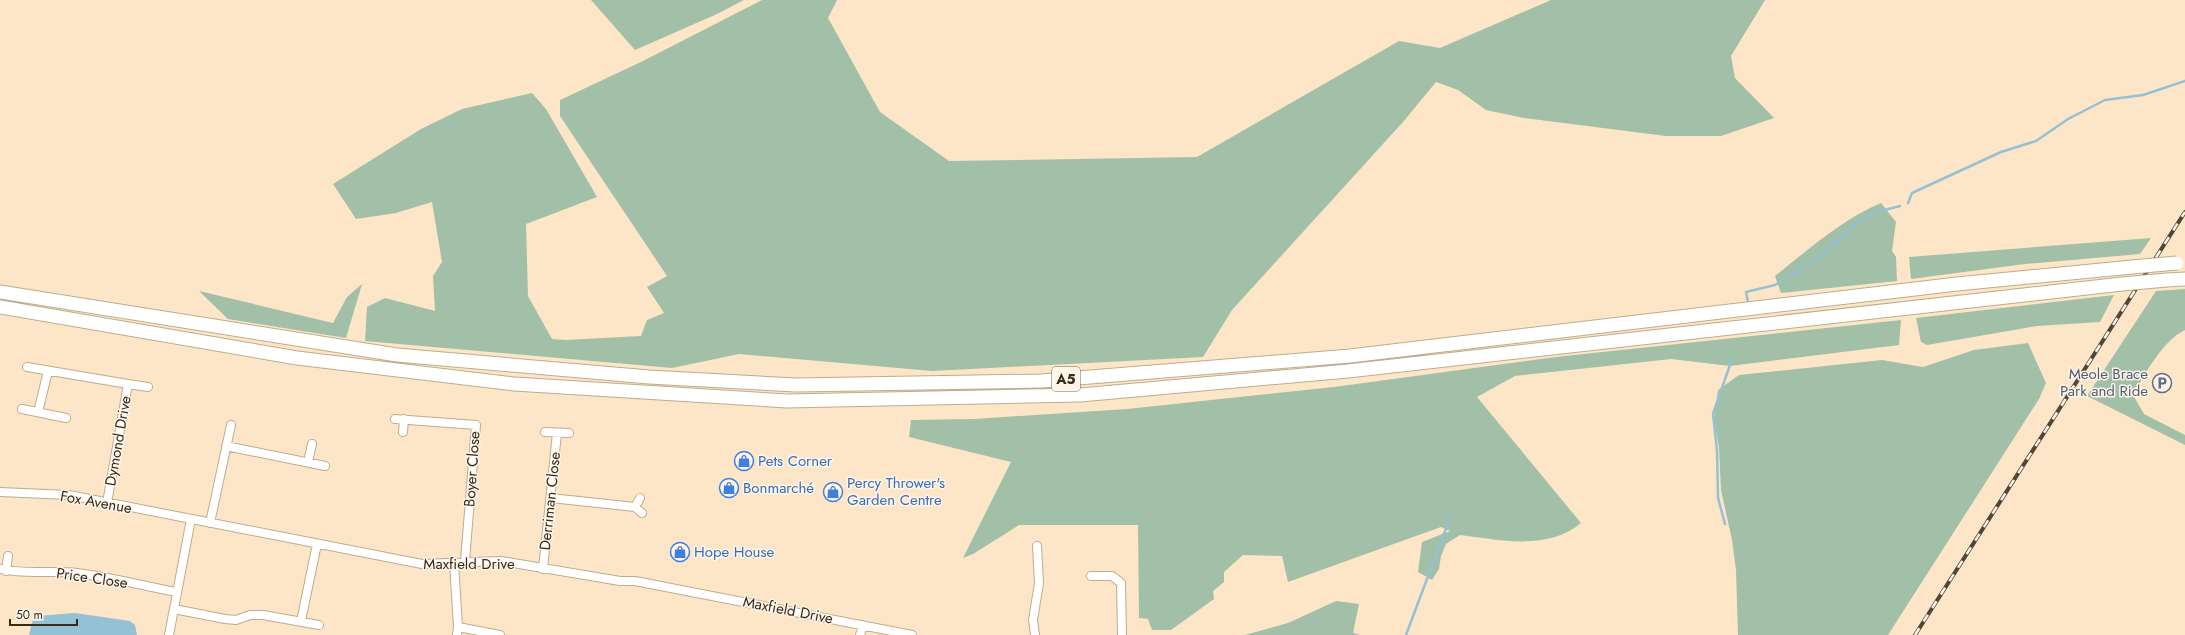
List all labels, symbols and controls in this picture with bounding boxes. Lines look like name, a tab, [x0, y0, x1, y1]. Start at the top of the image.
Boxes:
place label: Meole Brace Park and Ride	[2060, 363, 2148, 402]
road number: A5	[1052, 367, 1080, 391]
parking icon: Meole Brace Park and Ride	[2151, 372, 2173, 394]
street label: Dymond Drive	[99, 394, 137, 488]
street label: Boyer Close	[458, 430, 486, 508]
street label: Derriman Close	[534, 450, 566, 551]
shop icon: Pets Corner	[733, 450, 755, 472]
place label: Pets Corner	[758, 450, 833, 472]
place label: Percy Thrower's Garden Centre	[847, 472, 945, 511]
shop icon: Bonmarché	[718, 477, 740, 499]
place label: Bonmarché	[743, 477, 814, 499]
shop icon: Percy Thrower's Garden Centre	[822, 481, 844, 503]
street label: Fox Avenue	[58, 485, 134, 519]
shop icon: Hope House	[669, 541, 691, 563]
place label: Hope House	[694, 541, 775, 563]
street label: Maxfield Drive	[423, 553, 515, 575]
street label: Price Close	[55, 562, 129, 594]
street label: Maxfield Drive	[741, 590, 835, 630]
scale bar	[10, 601, 77, 627]
text: 50 m	[16, 606, 43, 624]

